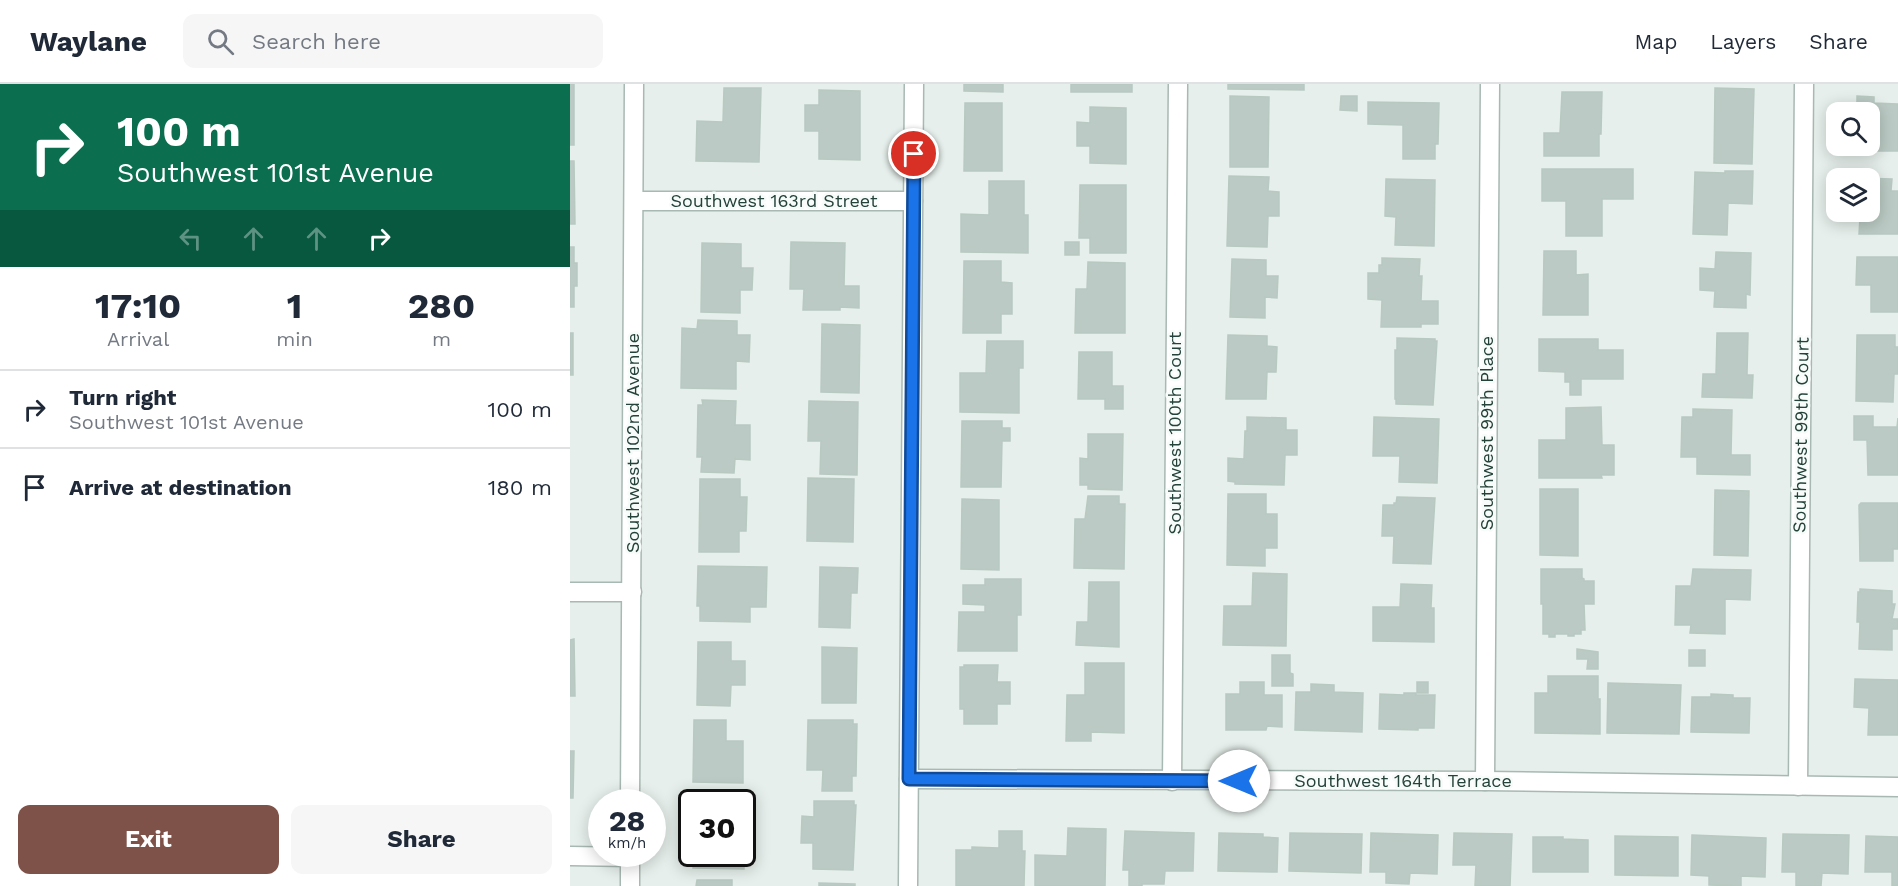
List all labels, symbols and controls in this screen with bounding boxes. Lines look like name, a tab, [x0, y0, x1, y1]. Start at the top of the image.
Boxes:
search box	[183, 14, 603, 68]
text: Waylane	[30, 25, 147, 58]
icon: search	[204, 25, 237, 58]
text: Search here	[252, 29, 381, 54]
text: Map	[1634, 29, 1677, 54]
text: Layers	[1710, 29, 1776, 54]
text: Share	[1809, 29, 1868, 54]
map controls	[1826, 102, 1880, 222]
button: search	[1826, 102, 1880, 156]
text: 100 m	[117, 107, 241, 156]
icon: right	[18, 108, 96, 186]
pin	[888, 128, 939, 179]
icon: arrive	[897, 137, 930, 170]
text: Southwest 101st Avenue	[117, 157, 434, 189]
button: layers	[1826, 168, 1880, 222]
street label: Southwest 163rd Street	[670, 190, 878, 211]
icon: left	[174, 222, 207, 255]
icon: ahead	[237, 222, 270, 255]
icon: ahead	[300, 222, 333, 255]
icon: right	[363, 222, 396, 255]
text: 17:10	[95, 285, 181, 327]
text: 1	[287, 285, 302, 327]
text: 280	[408, 285, 475, 327]
text: Arrival	[107, 327, 169, 351]
text: min	[276, 327, 313, 351]
text: m	[432, 327, 451, 351]
street label: Southwest 100th Court	[1164, 331, 1185, 534]
street label: Southwest 102nd Avenue	[622, 333, 643, 553]
street label: Southwest 99th Place	[1476, 336, 1497, 530]
street label: Southwest 99th Court	[1788, 336, 1813, 533]
text: Turn right	[69, 385, 176, 410]
icon: right	[18, 393, 51, 426]
text: 100 m	[488, 397, 552, 422]
text: Southwest 101st Avenue	[69, 410, 304, 434]
icon: arrive	[18, 471, 51, 504]
text: Arrive at destination	[69, 475, 292, 500]
text: 180 m	[488, 475, 552, 500]
position arrow	[1207, 749, 1271, 813]
street label: Southwest 164th Terrace	[1294, 770, 1512, 791]
speed limit sign: 30	[678, 789, 756, 867]
text: 28	[609, 803, 645, 838]
button: Exit	[18, 805, 279, 874]
button: Share	[291, 805, 552, 874]
text: km/h	[608, 834, 646, 852]

